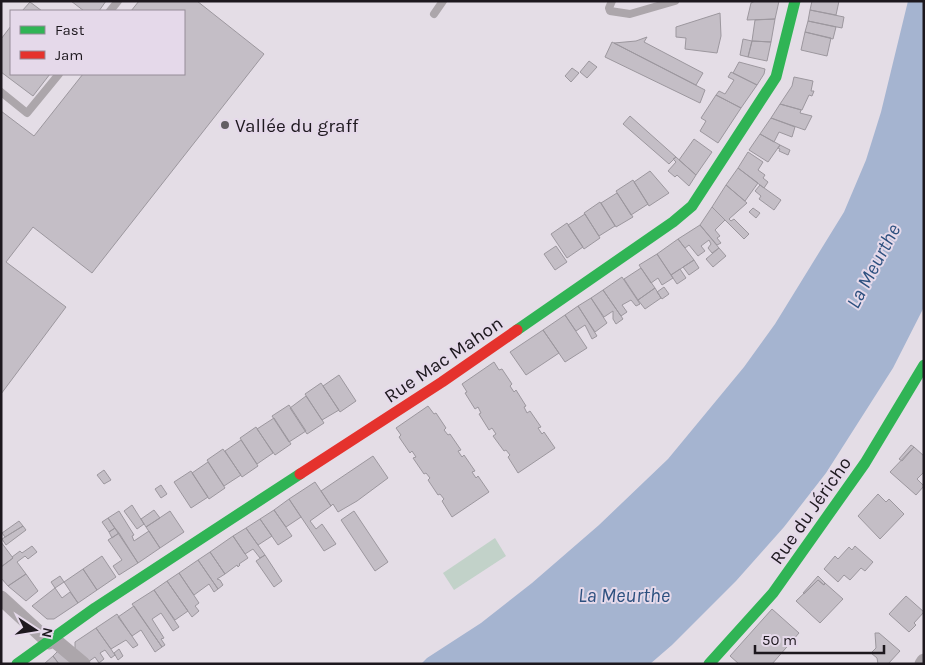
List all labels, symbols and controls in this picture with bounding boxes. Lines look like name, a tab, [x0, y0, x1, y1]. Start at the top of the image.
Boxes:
legend	[10, 10, 185, 75]
text: Fast	[55, 21, 85, 39]
text: Jam	[55, 46, 83, 64]
place label: Vallée du graff	[235, 115, 359, 137]
marker: Vallée du graff	[219, 119, 231, 131]
water label: La Meurthe	[842, 220, 905, 312]
street label: Rue Mac Mahon	[380, 312, 507, 408]
street label: Rue du Jéricho	[766, 453, 856, 569]
water label: La Meurthe	[578, 584, 670, 607]
north arrow	[10, 605, 60, 655]
scale bar	[755, 622, 884, 654]
text: N	[38, 626, 57, 639]
text: 50 m	[762, 631, 797, 649]

